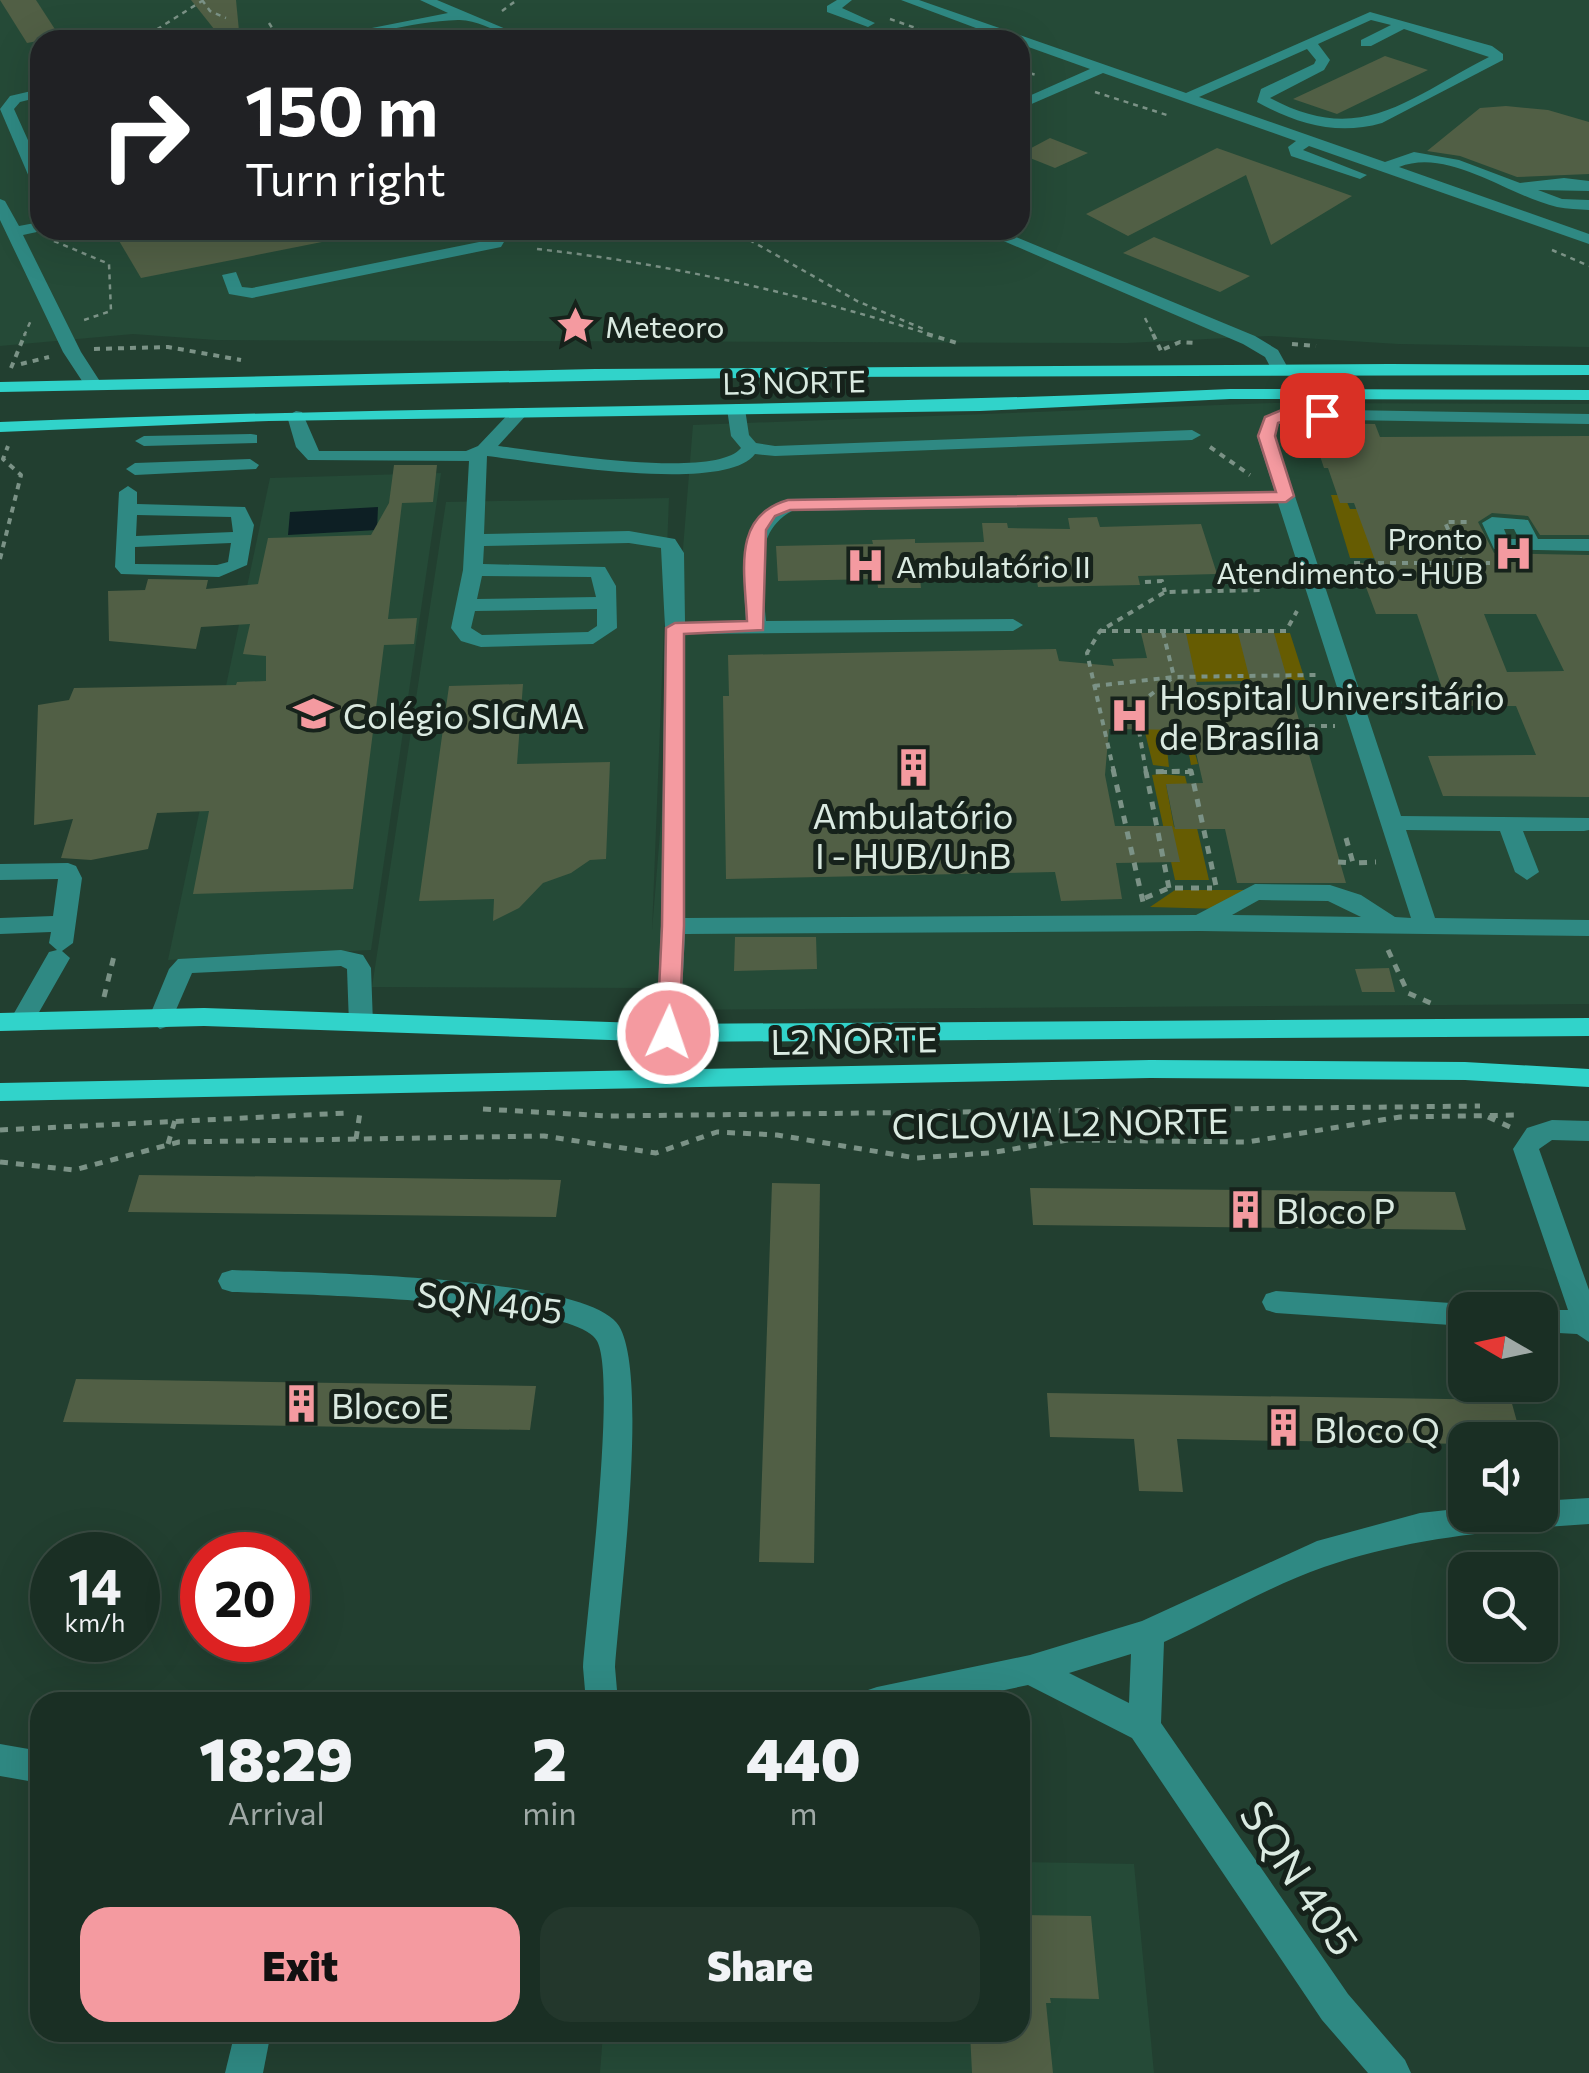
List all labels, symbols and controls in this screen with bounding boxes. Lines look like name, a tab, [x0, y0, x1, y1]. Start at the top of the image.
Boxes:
text: 150 m	[245, 65, 438, 150]
icon: right	[80, 70, 210, 200]
text: Turn right	[245, 150, 446, 205]
place icon: Meteoro	[554, 304, 596, 346]
place label: Meteoro	[605, 307, 724, 344]
street label: L3 NORTE	[722, 361, 866, 401]
pin	[1280, 373, 1365, 458]
icon: arrive	[1295, 388, 1350, 443]
place label: Pronto Atendimento - HUB	[1216, 519, 1483, 590]
hospital icon: Pronto Atendimento - HUB	[1492, 533, 1534, 575]
hospital icon: Ambulatório II	[845, 544, 887, 586]
place label: Ambulatório II	[896, 547, 1091, 584]
place label: Hospital Universitário de Brasília	[1159, 674, 1505, 757]
school or university icon: Colégio SIGMA	[292, 693, 334, 735]
place label: Colégio SIGMA	[343, 693, 584, 736]
hospital icon: Hospital Universitário de Brasília	[1108, 694, 1150, 736]
building icon: Ambulatório I - HUB/UnB	[892, 746, 934, 788]
place label: Ambulatório I - HUB/UnB	[812, 793, 1014, 876]
position arrow	[616, 981, 720, 1085]
street label: L2 NORTE	[770, 1016, 938, 1062]
street label: CICLOVIA L2 NORTE	[891, 1098, 1229, 1146]
building icon: Bloco P	[1225, 1188, 1267, 1230]
place label: Bloco P	[1276, 1188, 1395, 1231]
street label: SQN 405	[415, 1271, 565, 1331]
north arrow	[1448, 1292, 1558, 1402]
map controls	[1448, 1292, 1558, 1662]
building icon: Bloco E	[280, 1383, 322, 1425]
place label: Bloco E	[331, 1383, 449, 1426]
building icon: Bloco Q	[1263, 1407, 1305, 1449]
place label: Bloco Q	[1314, 1407, 1440, 1450]
button: sound	[1448, 1422, 1558, 1532]
speed limit sign: 20	[180, 1532, 310, 1662]
button: search	[1448, 1552, 1558, 1662]
text: 14	[68, 1554, 122, 1615]
text: km/h	[65, 1607, 125, 1637]
text: 18:29	[199, 1720, 353, 1793]
text: 2	[532, 1720, 567, 1793]
text: 440	[746, 1720, 861, 1793]
street label: SQN 405	[1230, 1790, 1372, 1964]
text: Arrival	[228, 1792, 325, 1832]
text: min	[522, 1792, 577, 1832]
text: m	[789, 1792, 817, 1832]
button: Exit	[80, 1907, 520, 2022]
button: Share	[540, 1907, 980, 2022]

